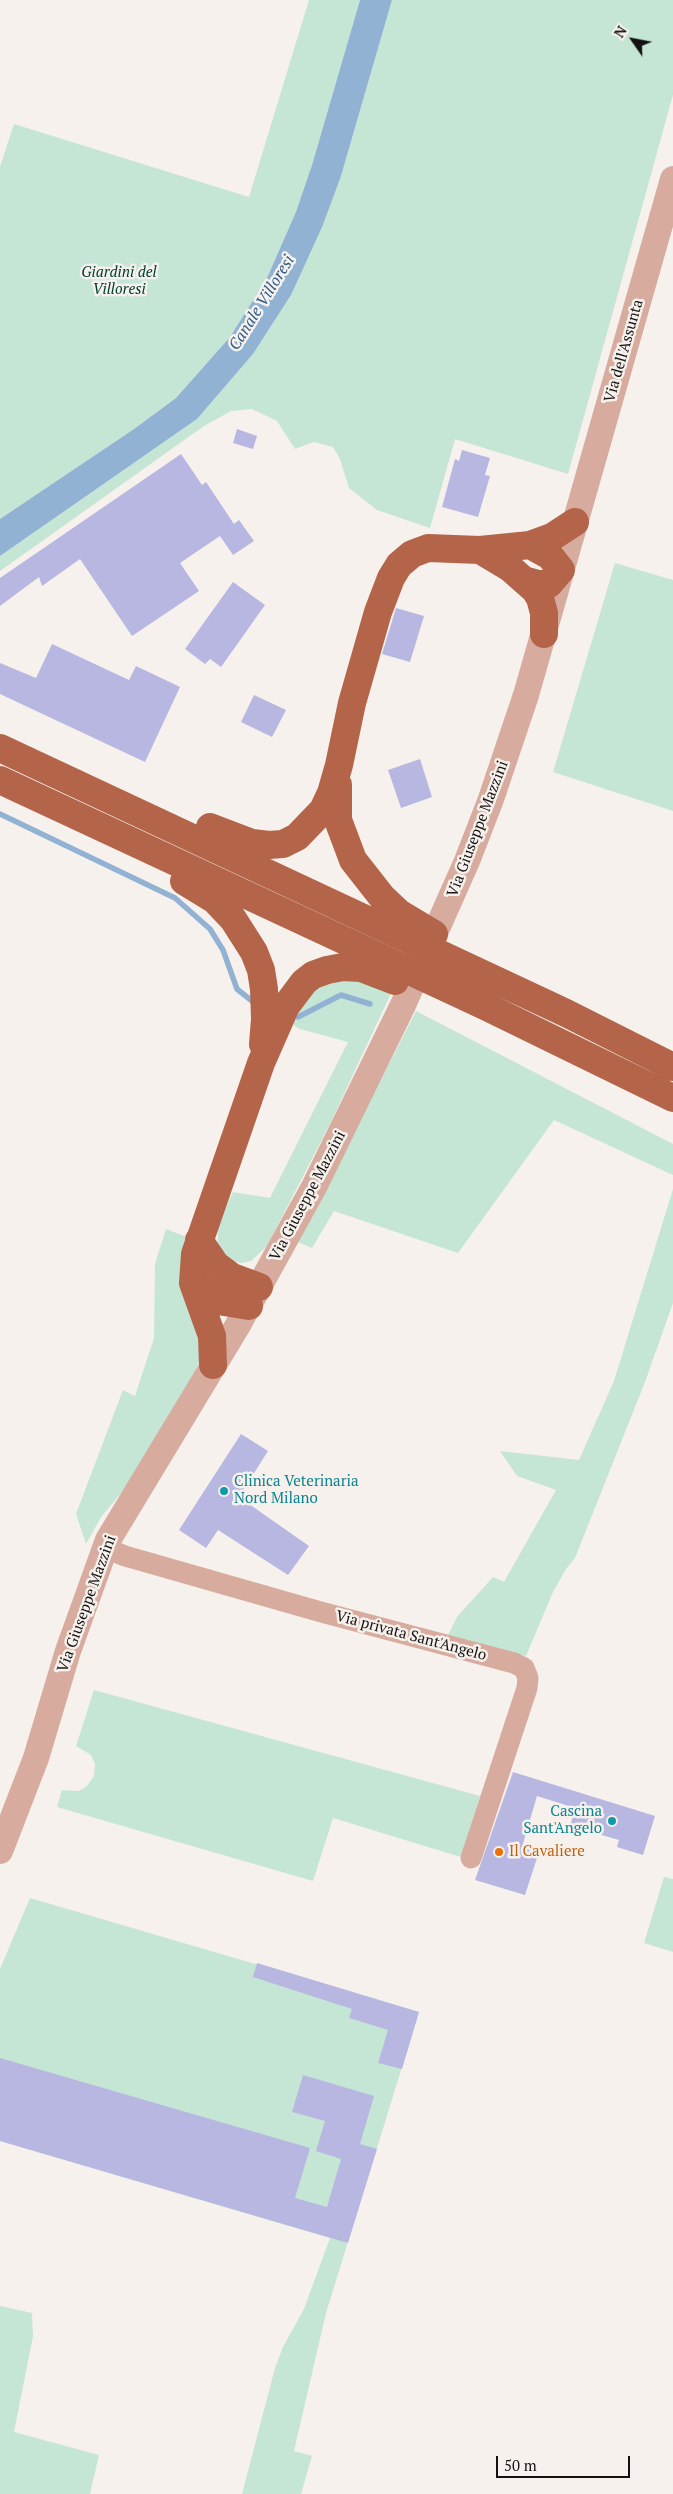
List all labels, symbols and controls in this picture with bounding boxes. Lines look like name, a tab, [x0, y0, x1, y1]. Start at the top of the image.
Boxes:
north arrow	[608, 15, 658, 65]
text: N	[609, 22, 631, 41]
water label: Canale Villoresi	[225, 252, 299, 354]
park label: Giardini del Villoresi	[81, 264, 157, 299]
street label: Via dell'Assunta	[601, 297, 647, 405]
street label: Via Giuseppe Mazzini	[444, 758, 512, 900]
street label: Via Giuseppe Mazzini	[266, 1128, 350, 1264]
place label: Clinica Veterinaria Nord Milano	[234, 1473, 358, 1508]
marker: Clinica Veterinaria Nord Milano	[218, 1485, 230, 1497]
street label: Via Giuseppe Mazzini	[54, 1533, 120, 1675]
street label: Via privata Sant'Angelo	[334, 1607, 488, 1665]
place label: Cascina Sant'Angelo	[523, 1803, 602, 1838]
marker: Cascina Sant'Angelo	[606, 1815, 618, 1827]
place label: Il Cavaliere	[509, 1843, 585, 1861]
marker: Il Cavaliere	[493, 1846, 505, 1858]
scale bar	[498, 2446, 632, 2478]
text: 50 m	[504, 2455, 537, 2475]

